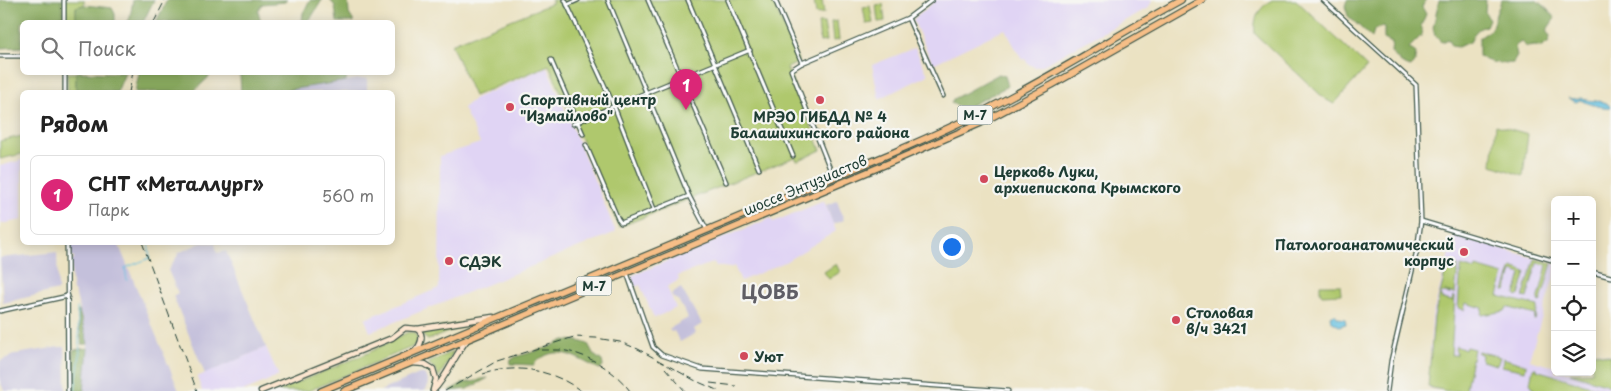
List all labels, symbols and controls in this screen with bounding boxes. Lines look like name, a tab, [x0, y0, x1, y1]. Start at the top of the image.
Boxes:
search box	[20, 20, 395, 75]
icon: search	[38, 34, 66, 62]
text: Поиск	[78, 34, 136, 62]
pin: 1	[670, 69, 702, 110]
place label: Спортивный центр "Измайлово"	[520, 89, 657, 126]
marker: МРЭО ГИБДД № 4 Балашихинского района	[814, 94, 826, 106]
marker: Спортивный центр "Измайлово"	[504, 101, 516, 113]
place label: МРЭО ГИБДД № 4 Балашихинского района	[730, 106, 910, 143]
road number: М-7	[958, 106, 992, 124]
text: Рядом	[40, 107, 108, 139]
street label: шоссе Энтузиастов	[740, 149, 870, 221]
place label: Церковь Луки, архиепископа Крымского	[994, 161, 1181, 198]
text: СНТ «Металлург»	[88, 169, 264, 197]
marker: Церковь Луки, архиепископа Крымского	[978, 173, 990, 185]
text: 1	[53, 183, 61, 207]
text: 560 m	[322, 183, 374, 207]
map controls	[1551, 196, 1596, 376]
button: +	[1551, 196, 1596, 241]
text: Парк	[88, 197, 129, 221]
your location	[939, 234, 965, 260]
place label: Патологоанатомический корпус	[1275, 234, 1454, 271]
button: −	[1551, 241, 1596, 286]
marker: Патологоанатомический корпус	[1458, 246, 1470, 258]
place label: СДЭК	[459, 251, 502, 272]
marker: СДЭК	[443, 255, 455, 267]
road number: М-7	[576, 276, 612, 296]
district label: ЦОВБ	[741, 277, 799, 305]
button: locate	[1551, 286, 1596, 331]
place label: Столовая в/ч 3421	[1186, 302, 1253, 339]
marker: Столовая в/ч 3421	[1170, 314, 1182, 326]
button: layers	[1551, 331, 1596, 376]
place label: Уют	[754, 346, 784, 367]
marker: Уют	[738, 350, 750, 362]

